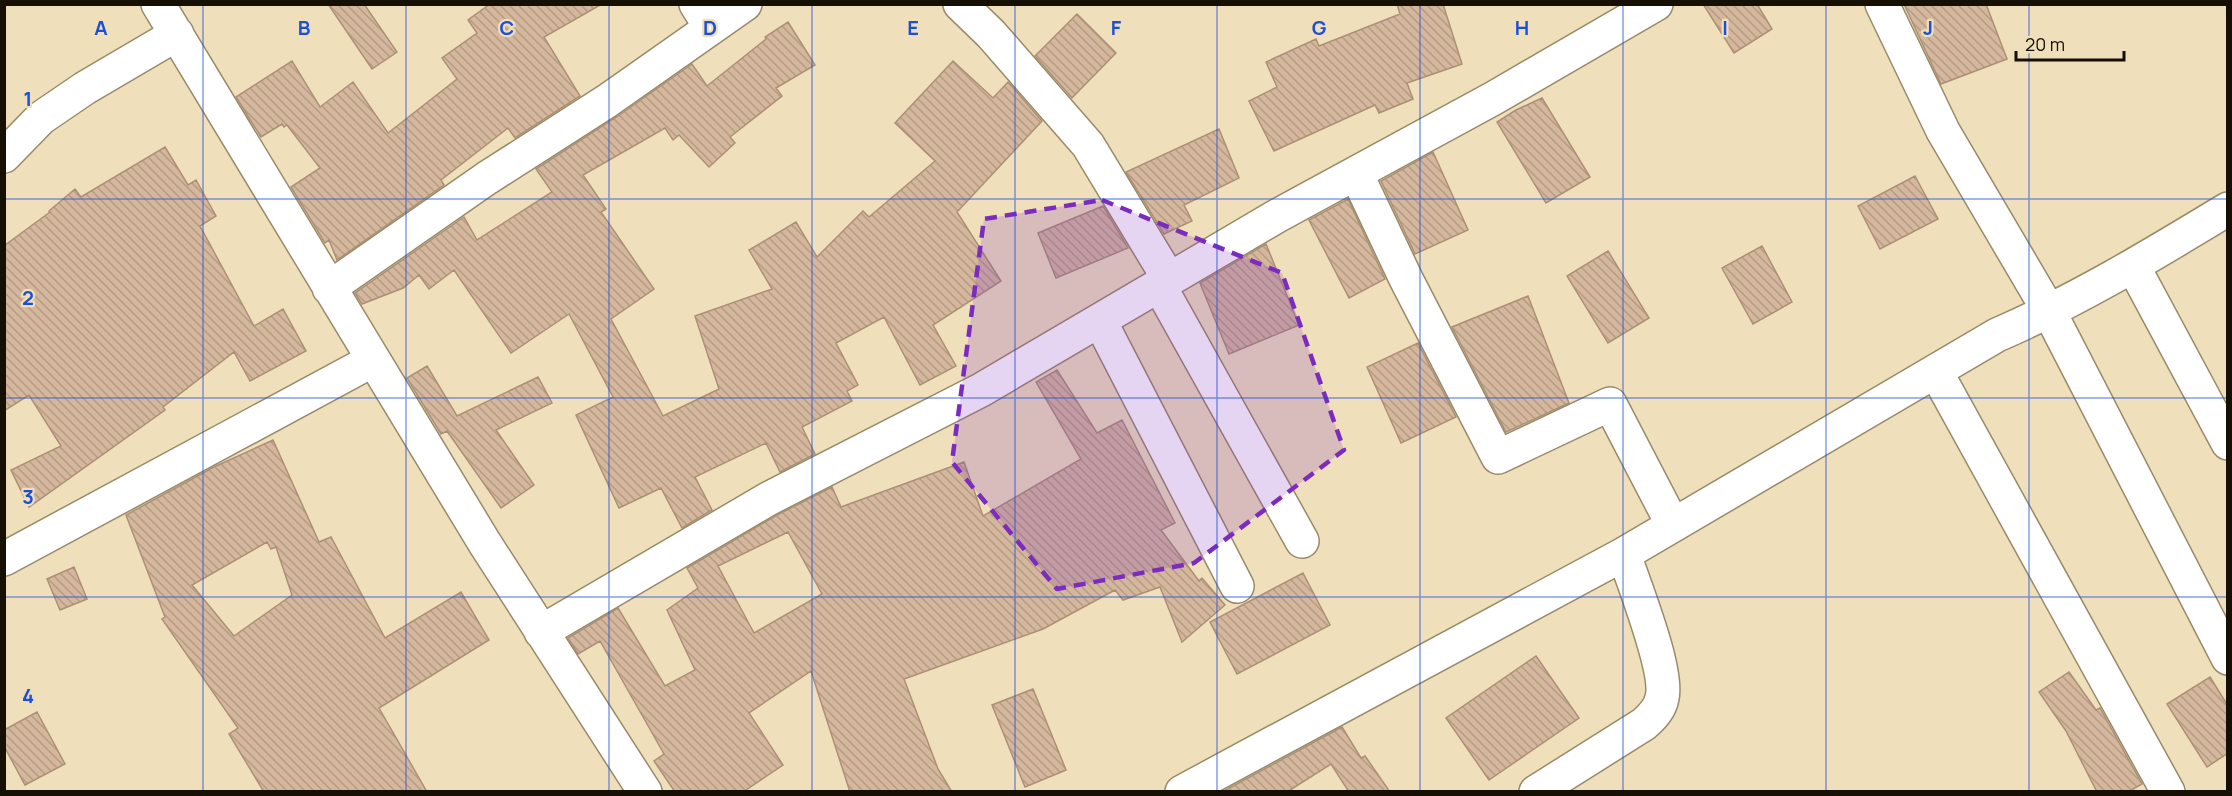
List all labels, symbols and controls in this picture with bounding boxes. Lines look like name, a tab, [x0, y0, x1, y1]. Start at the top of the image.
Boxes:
text: A	[94, 14, 108, 41]
text: B	[298, 14, 311, 41]
text: C	[500, 14, 514, 41]
text: D	[703, 14, 717, 41]
text: E	[907, 14, 919, 41]
text: F	[1111, 14, 1122, 41]
text: G	[1312, 14, 1327, 41]
text: H	[1515, 14, 1529, 41]
text: I	[1722, 14, 1728, 41]
text: J	[1923, 14, 1933, 41]
scale bar	[2016, 24, 2124, 62]
text: 20 m	[2025, 32, 2065, 56]
text: 1	[24, 85, 32, 112]
text: 2	[22, 284, 34, 311]
text: 3	[22, 483, 34, 510]
text: 4	[22, 682, 34, 709]

